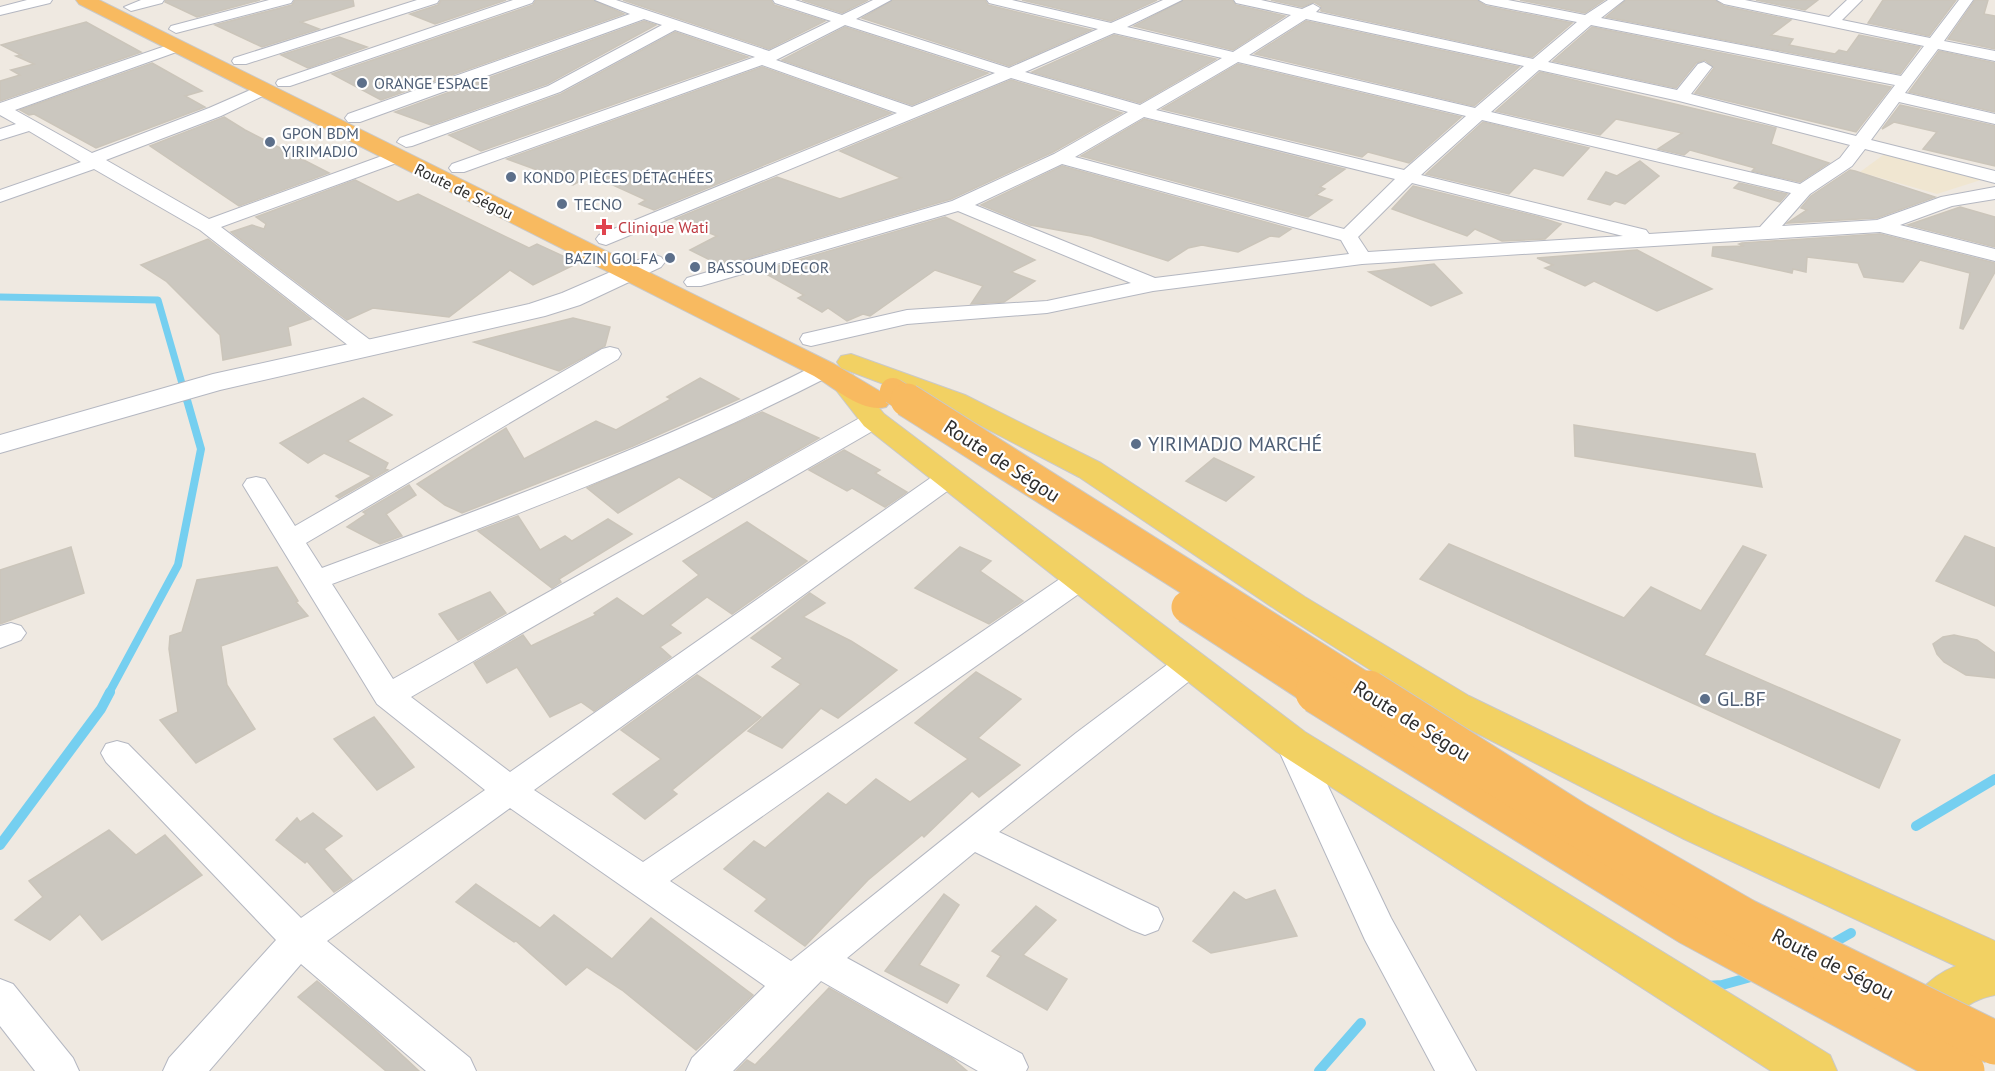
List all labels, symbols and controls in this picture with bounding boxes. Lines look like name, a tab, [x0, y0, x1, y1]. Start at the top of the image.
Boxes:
place label: ORANGE ESPACE	[374, 73, 489, 93]
marker: ORANGE ESPACE	[355, 76, 369, 90]
place label: GPON BDM YIRIMADJO	[282, 123, 359, 161]
marker: GPON BDM YIRIMADJO	[263, 135, 277, 149]
street label: Route de Ségou	[412, 159, 516, 223]
place label: KONDO PIÈCES DÉTACHÉES	[523, 167, 713, 187]
marker: KONDO PIÈCES DÉTACHÉES	[504, 170, 518, 184]
place label: TECNO	[574, 194, 622, 214]
marker: TECNO	[555, 197, 569, 211]
place label: Clinique Wati	[618, 217, 709, 237]
marker: Clinique Wati	[595, 218, 613, 236]
place label: BAZIN GOLFA	[564, 248, 659, 268]
marker: BAZIN GOLFA	[663, 251, 677, 265]
place label: BASSOUM DECOR	[707, 257, 829, 277]
marker: BASSOUM DECOR	[688, 260, 702, 274]
street label: Route de Ségou	[939, 414, 1065, 508]
place label: YIRIMADJO MARCHÉ	[1148, 431, 1322, 457]
marker: YIRIMADJO MARCHÉ	[1129, 437, 1143, 451]
street label: Route de Ségou	[1348, 675, 1476, 767]
place label: GL.BF	[1717, 686, 1766, 712]
marker: GL.BF	[1698, 692, 1712, 706]
street label: Route de Ségou	[1768, 922, 1898, 1006]

